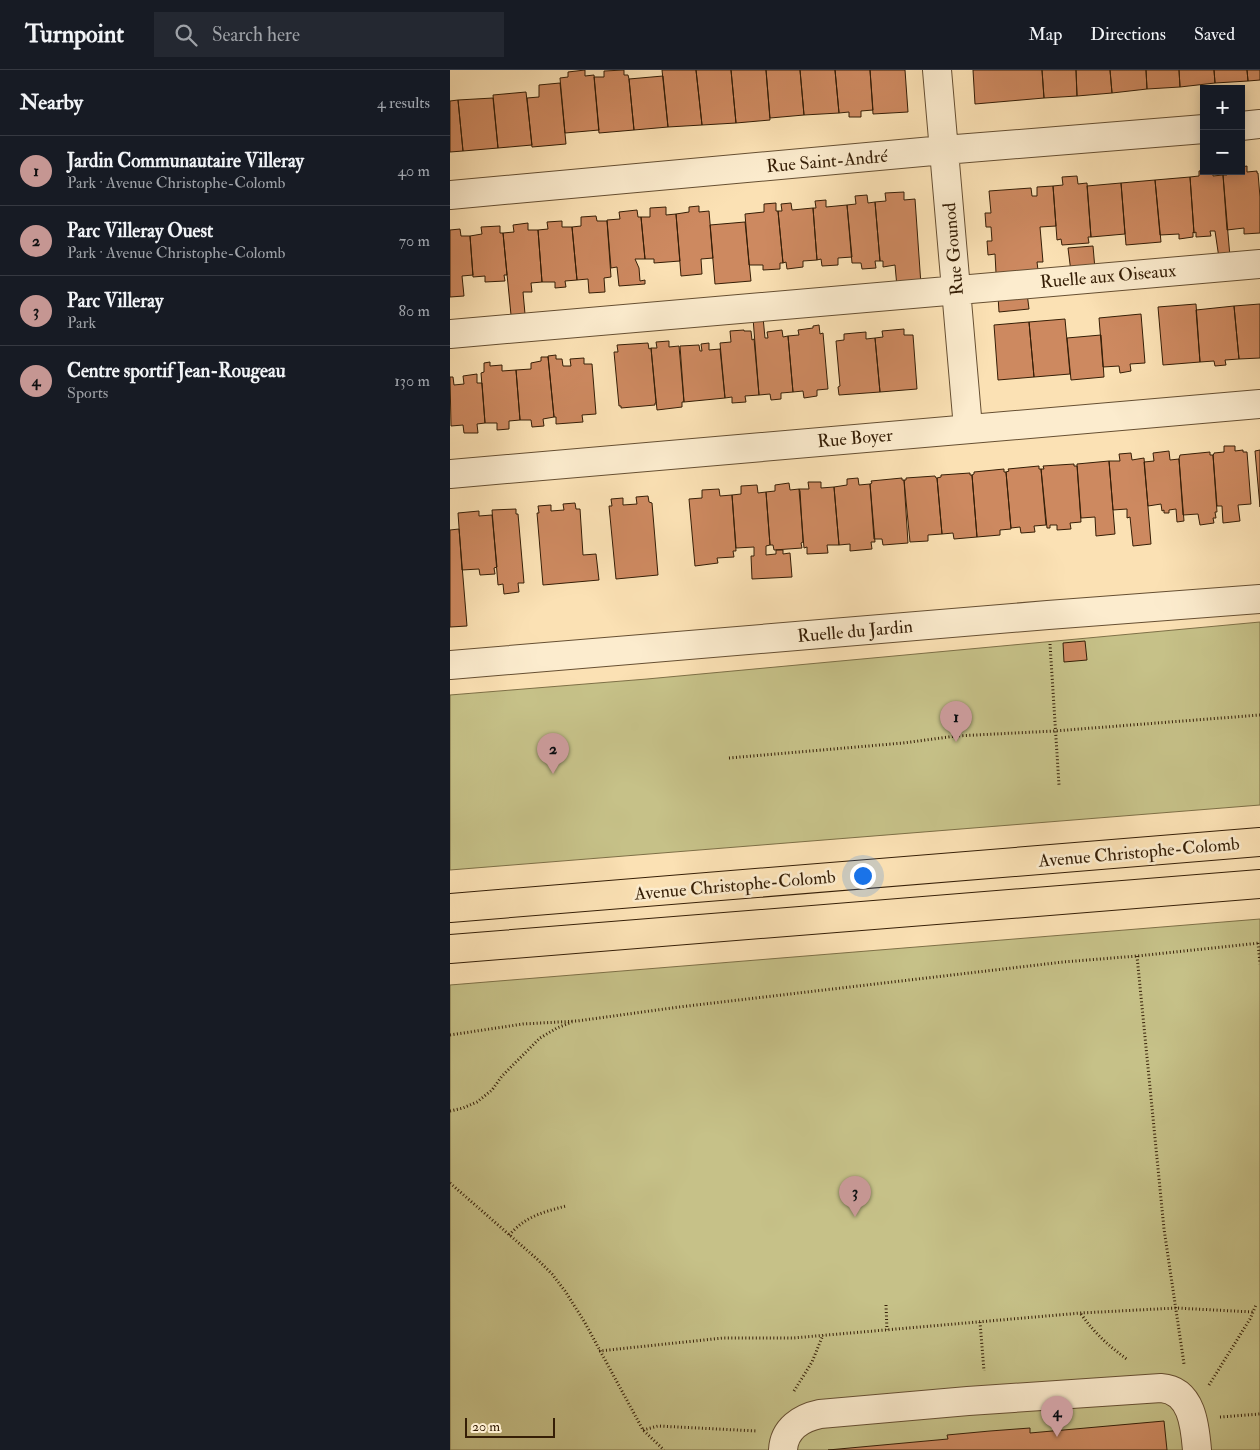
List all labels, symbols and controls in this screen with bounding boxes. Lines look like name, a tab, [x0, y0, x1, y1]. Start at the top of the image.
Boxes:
search box	[154, 12, 504, 57]
text: Turnpoint	[25, 19, 124, 50]
icon: search	[172, 21, 200, 49]
text: Search here	[212, 23, 300, 47]
text: Map	[1029, 23, 1062, 46]
text: Directions	[1090, 23, 1166, 46]
text: Saved	[1194, 23, 1235, 46]
map controls	[1200, 85, 1245, 175]
button: +	[1200, 85, 1245, 130]
text: Nearby	[20, 89, 83, 116]
text: 4 results	[377, 93, 430, 113]
button: −	[1200, 130, 1245, 175]
street label: Rue Saint-André	[765, 145, 889, 178]
text: Jardin Communautaire Villeray	[67, 149, 304, 173]
text: 1	[33, 161, 39, 181]
text: 40 m	[397, 161, 430, 181]
text: Park · Avenue Christophe-Colomb	[67, 173, 285, 193]
street label: Rue Gounod	[938, 201, 969, 296]
text: Parc Villeray Ouest	[67, 219, 213, 243]
text: 2	[32, 231, 40, 251]
text: 70 m	[399, 231, 430, 251]
text: Park · Avenue Christophe-Colomb	[67, 243, 285, 263]
street label: Ruelle aux Oiseaux	[1039, 259, 1177, 294]
text: Parc Villeray	[67, 289, 163, 313]
text: 3	[33, 301, 39, 321]
text: 80 m	[399, 301, 430, 321]
text: Park	[67, 313, 96, 333]
text: Centre sportif Jean-Rougeau	[67, 359, 286, 383]
text: 4	[32, 371, 40, 391]
text: 130 m	[394, 371, 430, 391]
text: Sports	[67, 383, 108, 403]
street label: Rue Boyer	[816, 424, 894, 453]
street label: Ruelle du Jardin	[796, 615, 914, 648]
pin: 1	[940, 701, 972, 742]
pin: 2	[537, 733, 569, 774]
street label: Avenue Christophe-Colomb	[1036, 832, 1241, 873]
your location	[850, 863, 876, 889]
street label: Avenue Christophe-Colomb	[632, 865, 837, 906]
pin: 3	[839, 1176, 871, 1217]
pin: 4	[1041, 1396, 1073, 1437]
scale bar	[465, 1415, 555, 1438]
text: 20 m	[472, 1418, 500, 1435]

